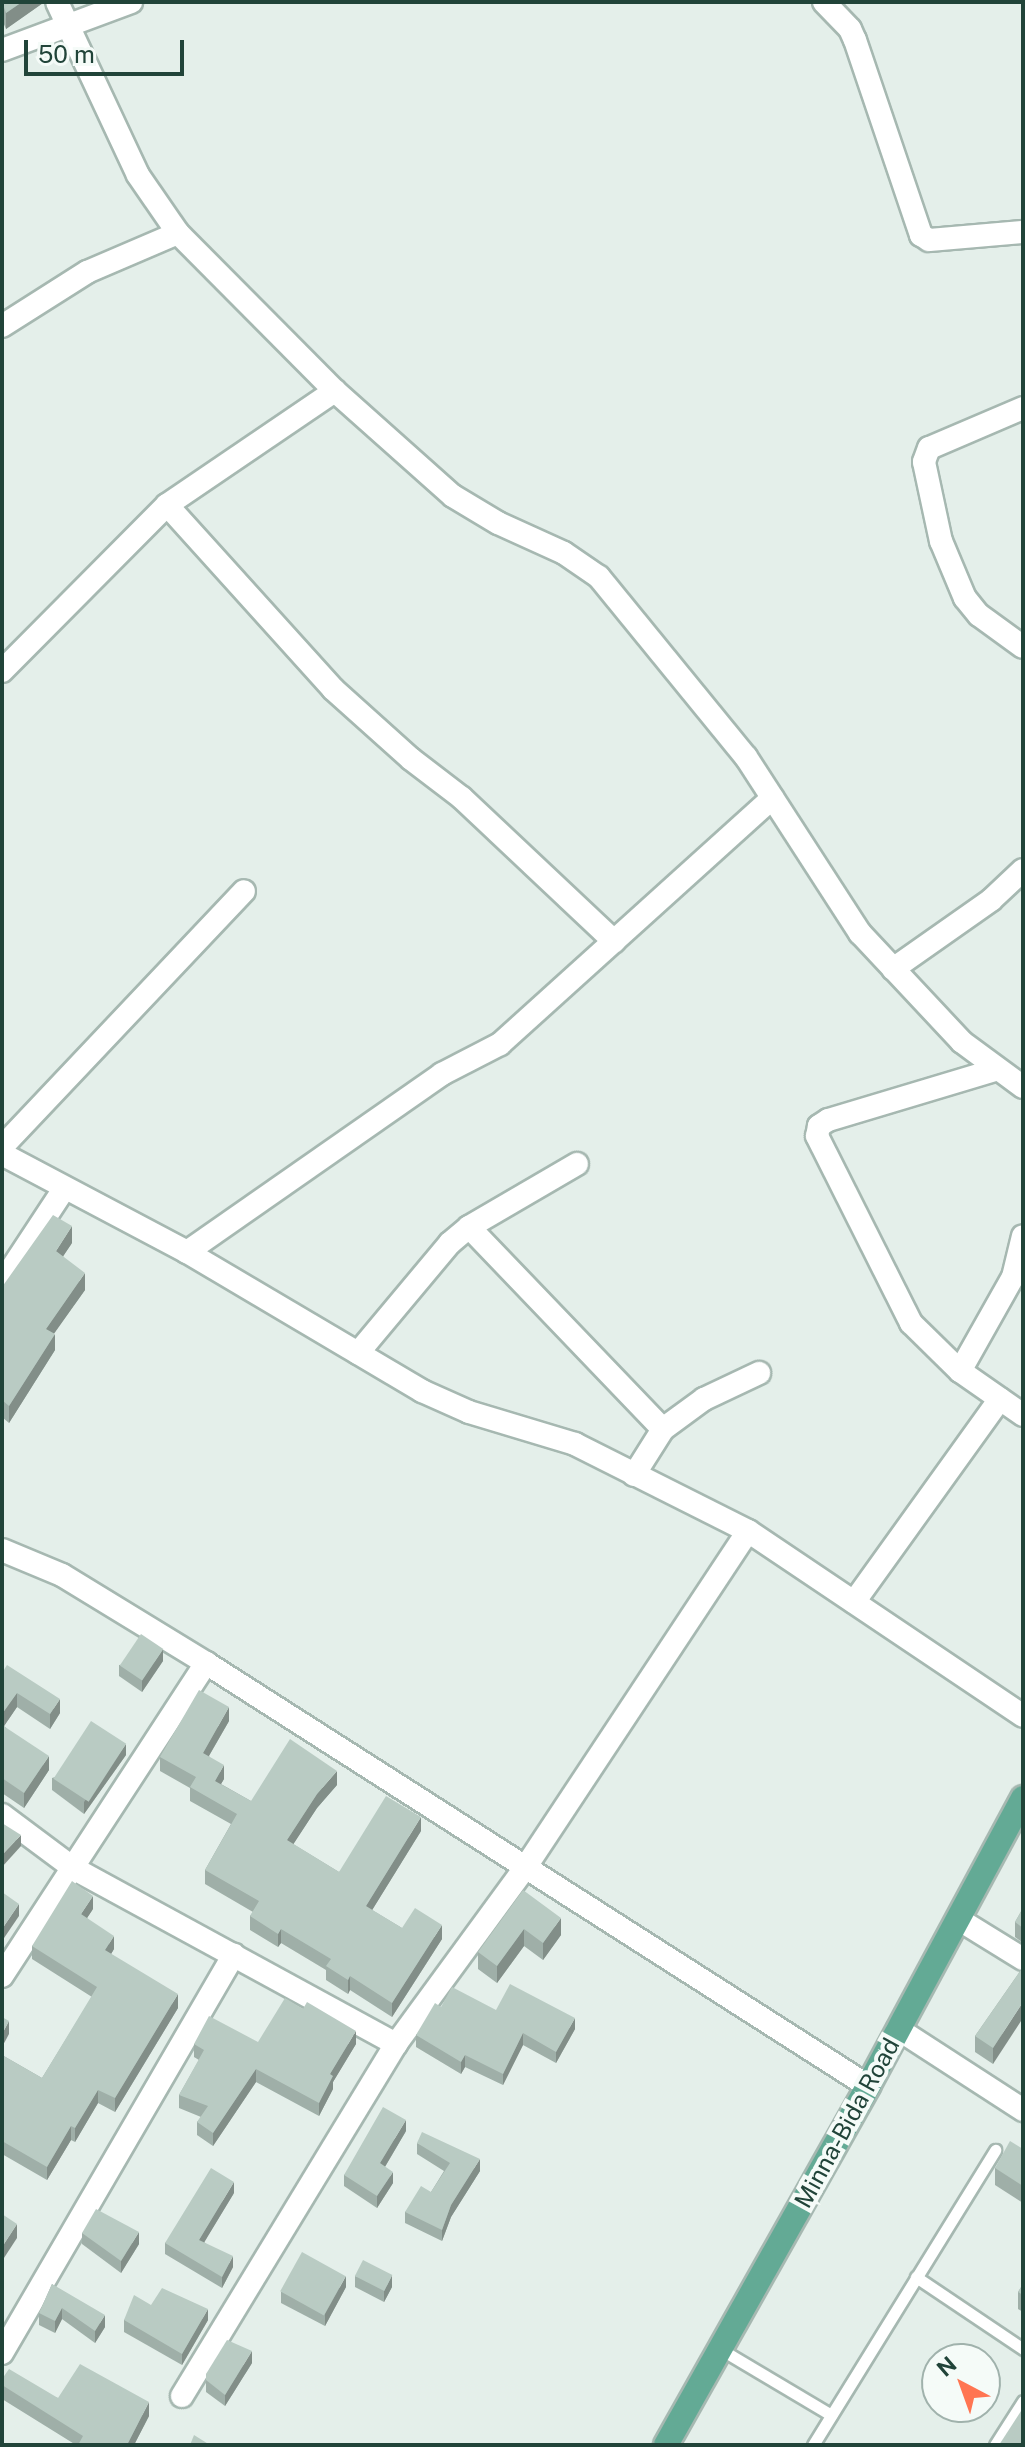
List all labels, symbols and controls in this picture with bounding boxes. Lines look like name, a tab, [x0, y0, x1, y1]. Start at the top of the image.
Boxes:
scale bar	[28, 24, 188, 74]
text: 50 m	[38, 40, 95, 68]
street label: Minna-Bida Road	[788, 2033, 906, 2213]
north arrow	[921, 2343, 1001, 2423]
text: N	[932, 2351, 962, 2382]

